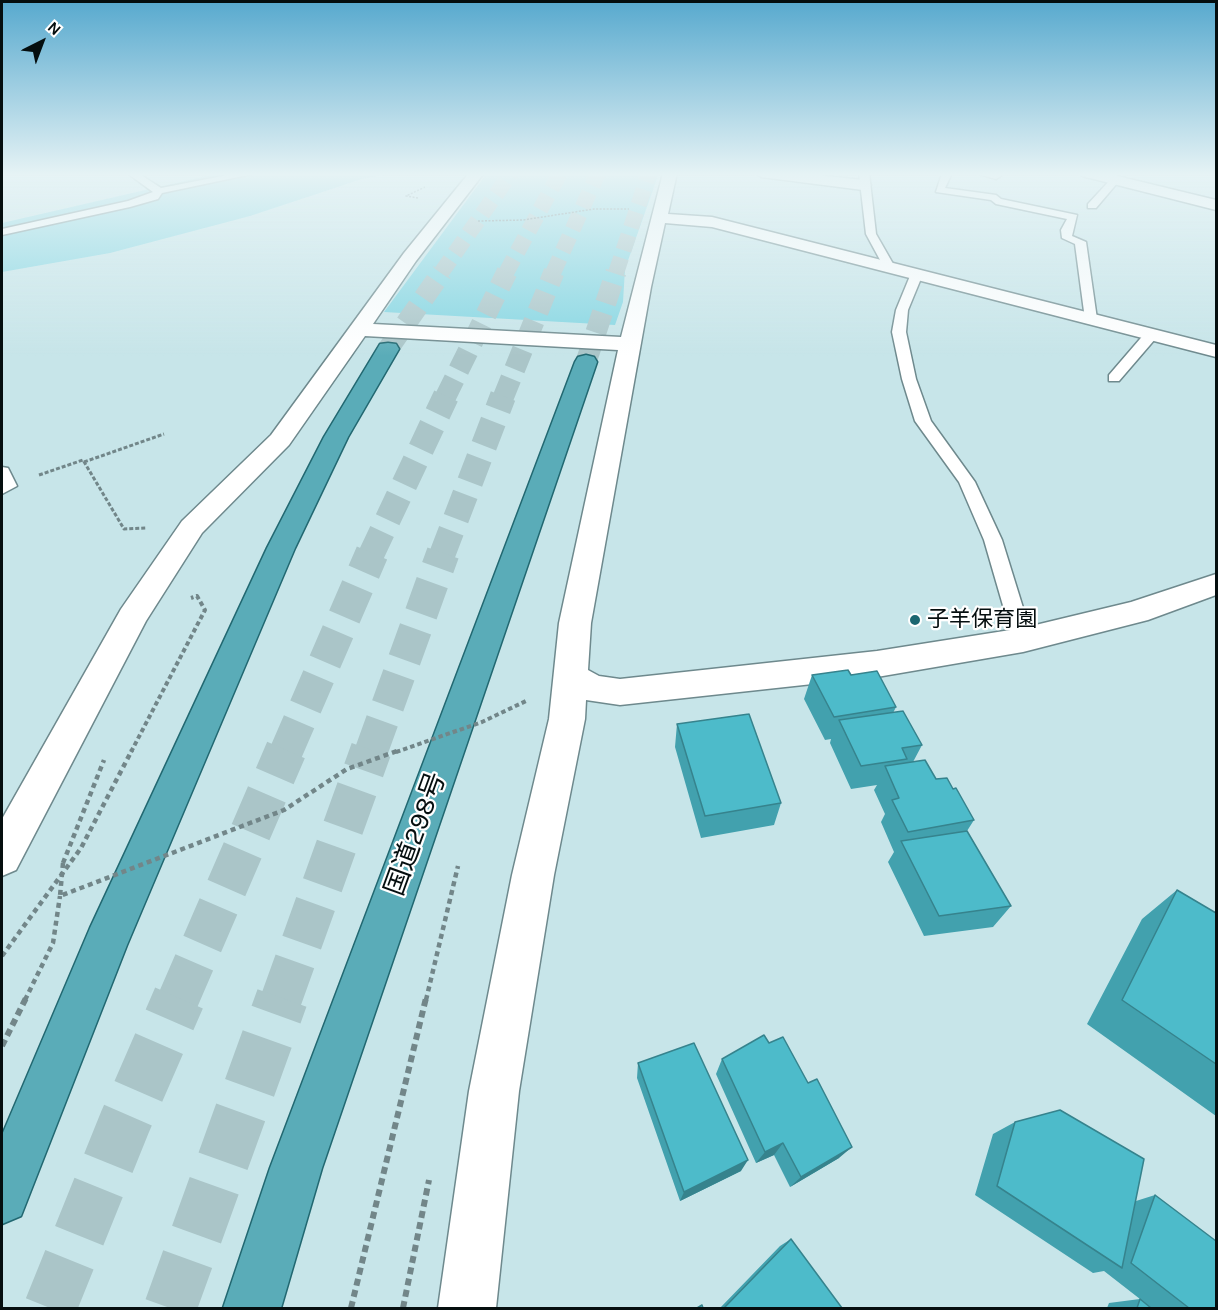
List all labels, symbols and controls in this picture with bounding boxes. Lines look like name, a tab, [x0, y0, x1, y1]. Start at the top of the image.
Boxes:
north arrow	[12, 12, 72, 72]
text: N	[44, 17, 65, 39]
place label: 子羊保育園	[927, 607, 1037, 633]
marker: 子羊保育園	[908, 613, 922, 627]
street label: 国道298号	[379, 768, 453, 900]

